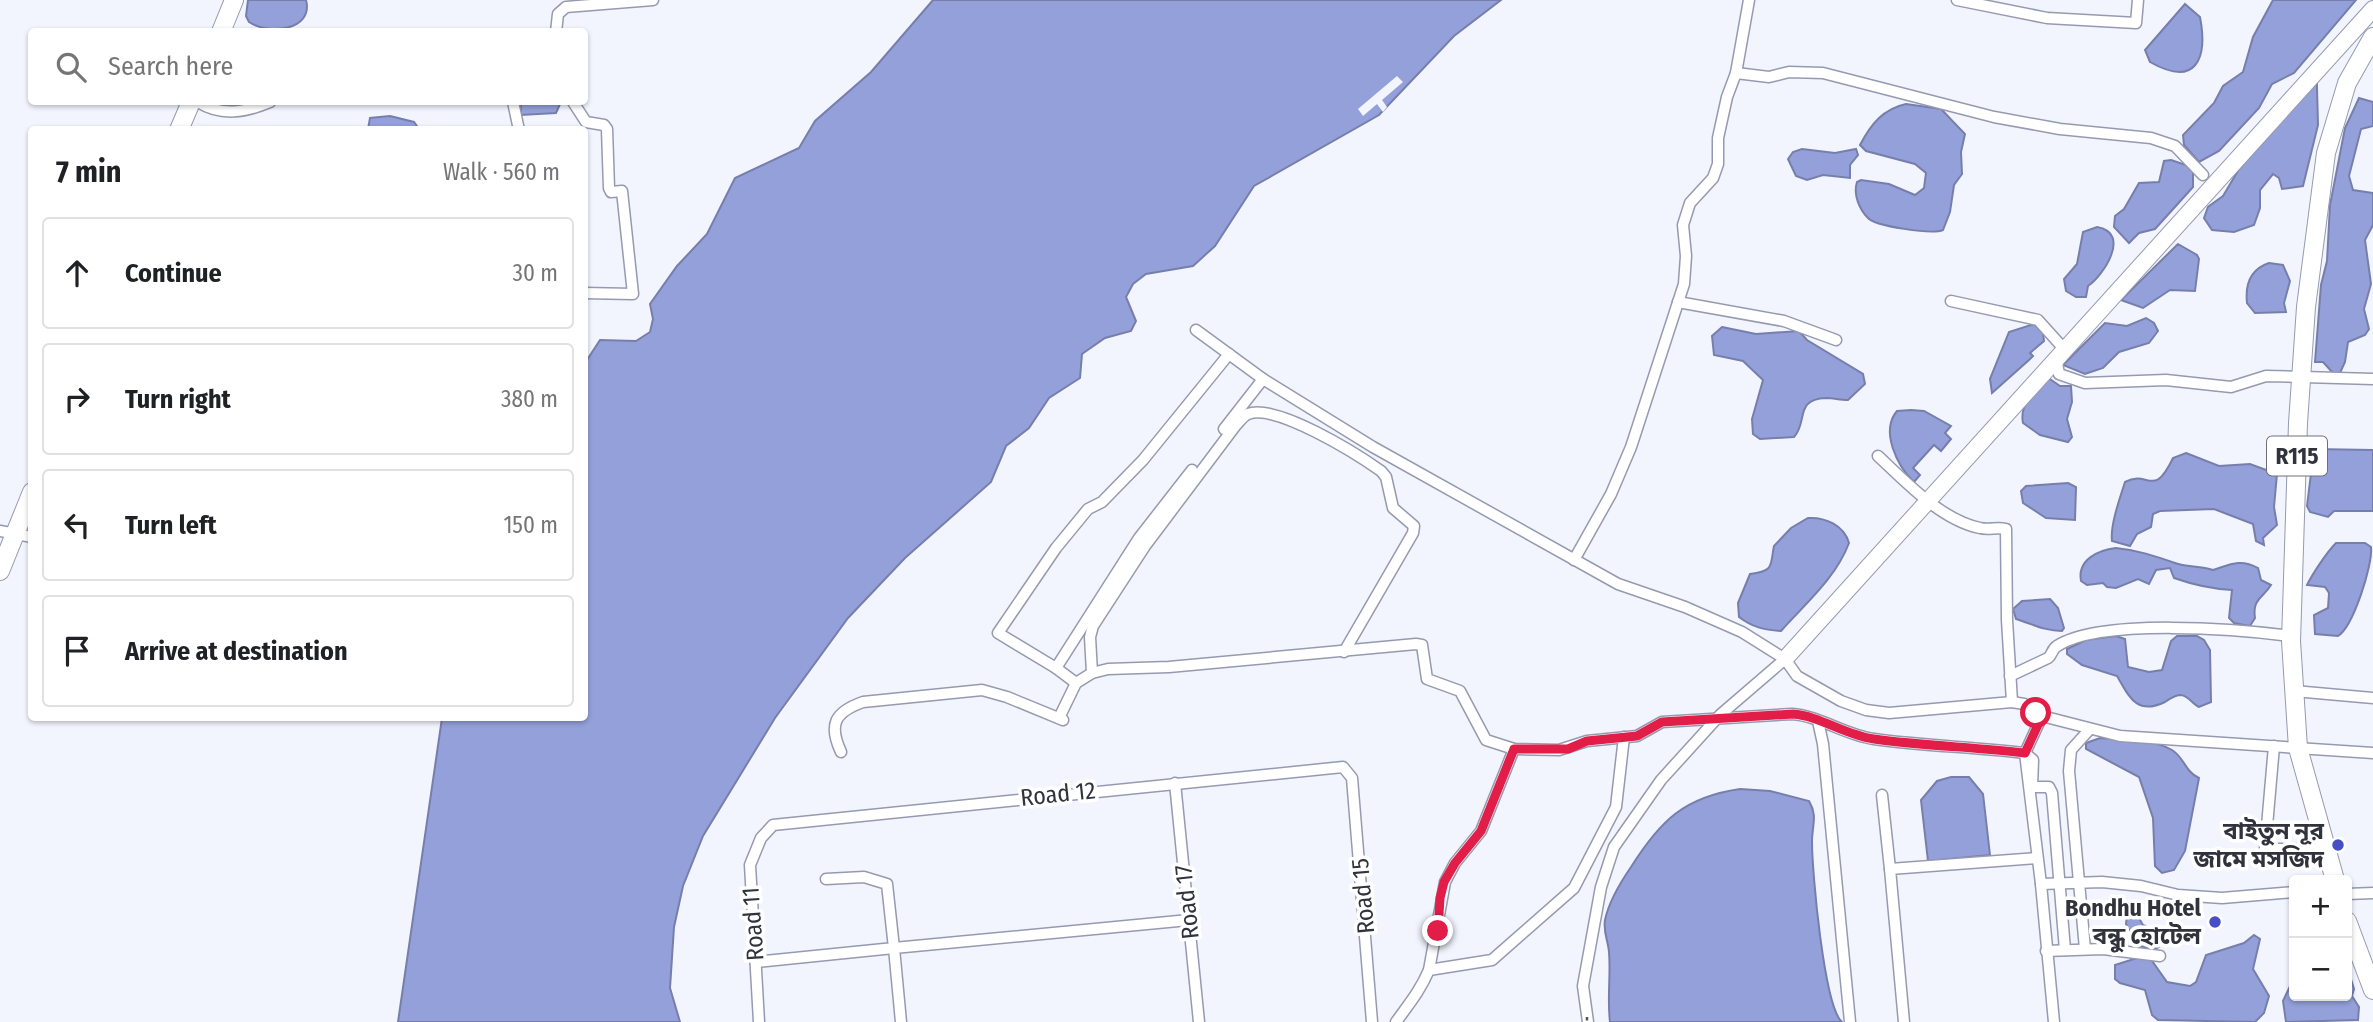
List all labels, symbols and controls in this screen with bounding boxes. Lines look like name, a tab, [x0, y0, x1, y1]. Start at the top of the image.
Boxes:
search box	[28, 28, 588, 105]
icon: search	[52, 48, 90, 86]
text: Search here	[108, 51, 233, 82]
text: 7 min	[56, 154, 121, 190]
text: Walk · 560 m	[443, 158, 560, 186]
icon: ahead	[58, 254, 96, 292]
text: Continue	[125, 258, 222, 289]
text: 30 m	[513, 259, 558, 287]
icon: right	[58, 380, 96, 418]
text: Turn right	[125, 384, 231, 415]
text: 380 m	[501, 385, 558, 413]
road number: R115	[2267, 436, 2327, 476]
icon: left	[58, 506, 96, 544]
text: Turn left	[125, 510, 217, 541]
text: 150 m	[503, 511, 558, 539]
icon: arrive	[58, 632, 96, 670]
text: Arrive at destination	[125, 636, 348, 667]
route start	[2020, 697, 2051, 728]
street label: Road 12	[1019, 776, 1097, 812]
place label: বাইতুন নূর জামে মসজিদ	[2192, 817, 2325, 873]
marker: বাইতুন নূর জামে মসজিদ	[2330, 837, 2346, 853]
street label: Road 15	[1346, 857, 1380, 935]
street label: Road 17	[1169, 863, 1205, 941]
map controls	[2289, 875, 2352, 1001]
button: +	[2289, 875, 2352, 938]
street label: Road 11	[736, 886, 770, 962]
place label: Bondhu Hotel বন্ধু হোটেল	[2065, 894, 2202, 953]
marker: Bondhu Hotel বন্ধু হোটেল	[2207, 914, 2223, 930]
route end	[1422, 915, 1453, 946]
button: −	[2289, 938, 2352, 1001]

